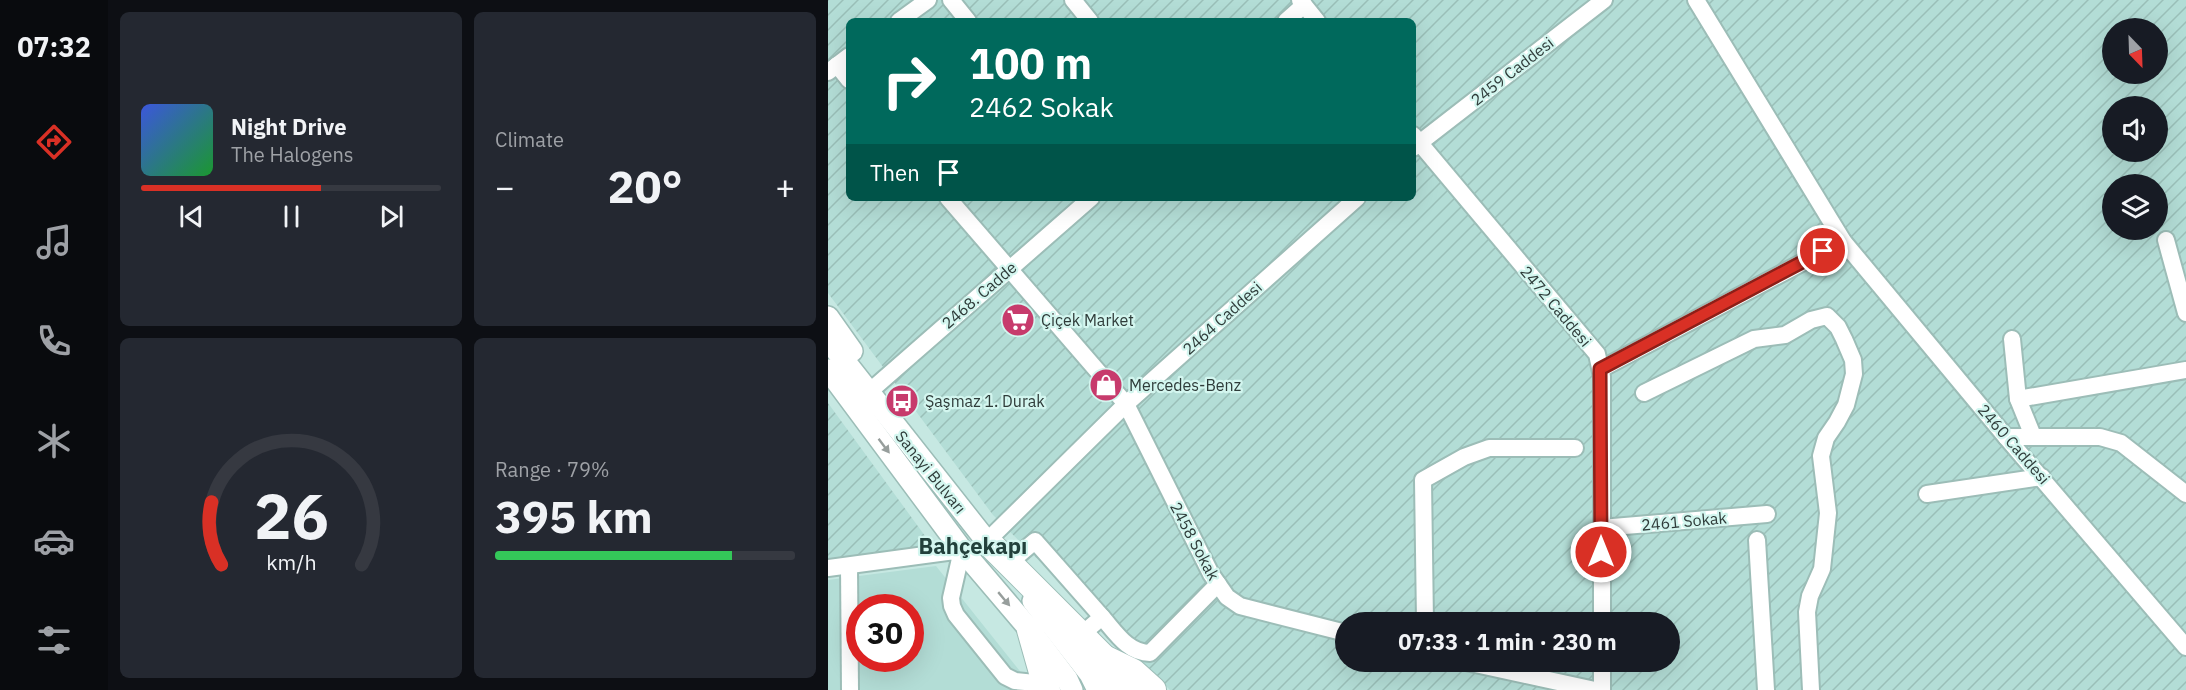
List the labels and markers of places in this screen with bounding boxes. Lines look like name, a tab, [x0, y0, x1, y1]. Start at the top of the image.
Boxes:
pin	[1797, 225, 1848, 276]
supermarket icon: Çiçek Market	[1000, 302, 1036, 338]
place label: Çiçek Market	[1041, 310, 1134, 330]
shop icon: Mercedes-Benz	[1088, 367, 1124, 403]
place label: Mercedes-Benz	[1129, 375, 1241, 395]
bus stop icon: Şaşmaz 1. Durak	[884, 383, 920, 419]
place label: Şaşmaz 1. Durak	[925, 391, 1045, 411]

